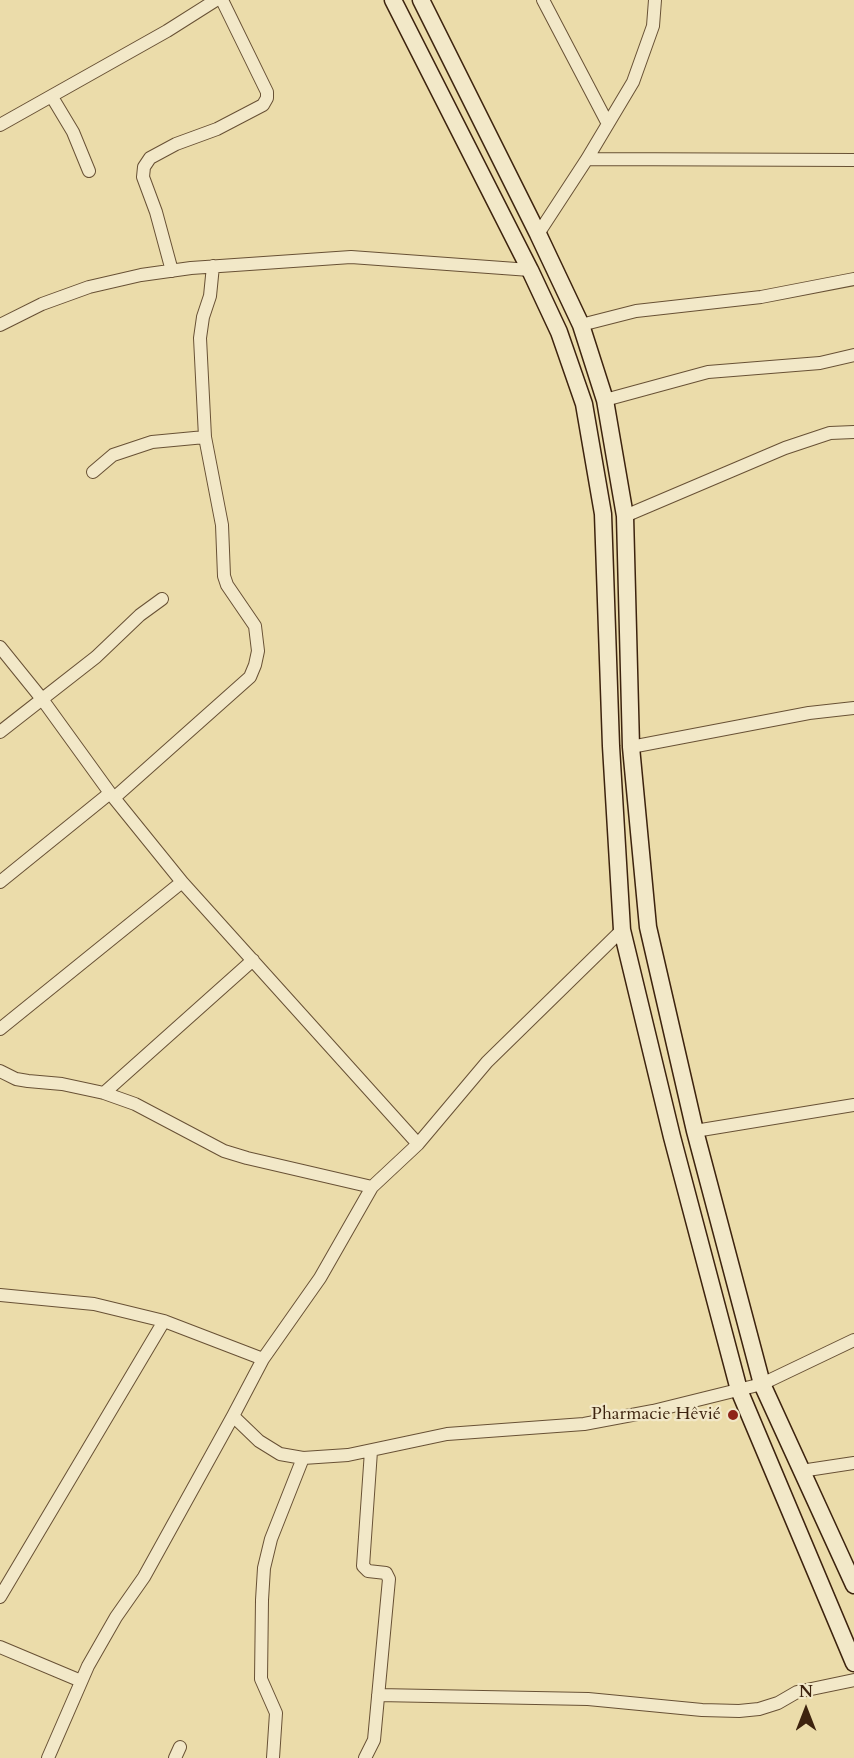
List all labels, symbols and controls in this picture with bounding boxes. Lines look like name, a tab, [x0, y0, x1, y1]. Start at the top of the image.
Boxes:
place label: Pharmacie Hêvié	[591, 1404, 721, 1426]
marker: Pharmacie Hêvié	[726, 1408, 740, 1422]
north arrow	[776, 1680, 836, 1740]
text: N	[799, 1681, 813, 1703]

